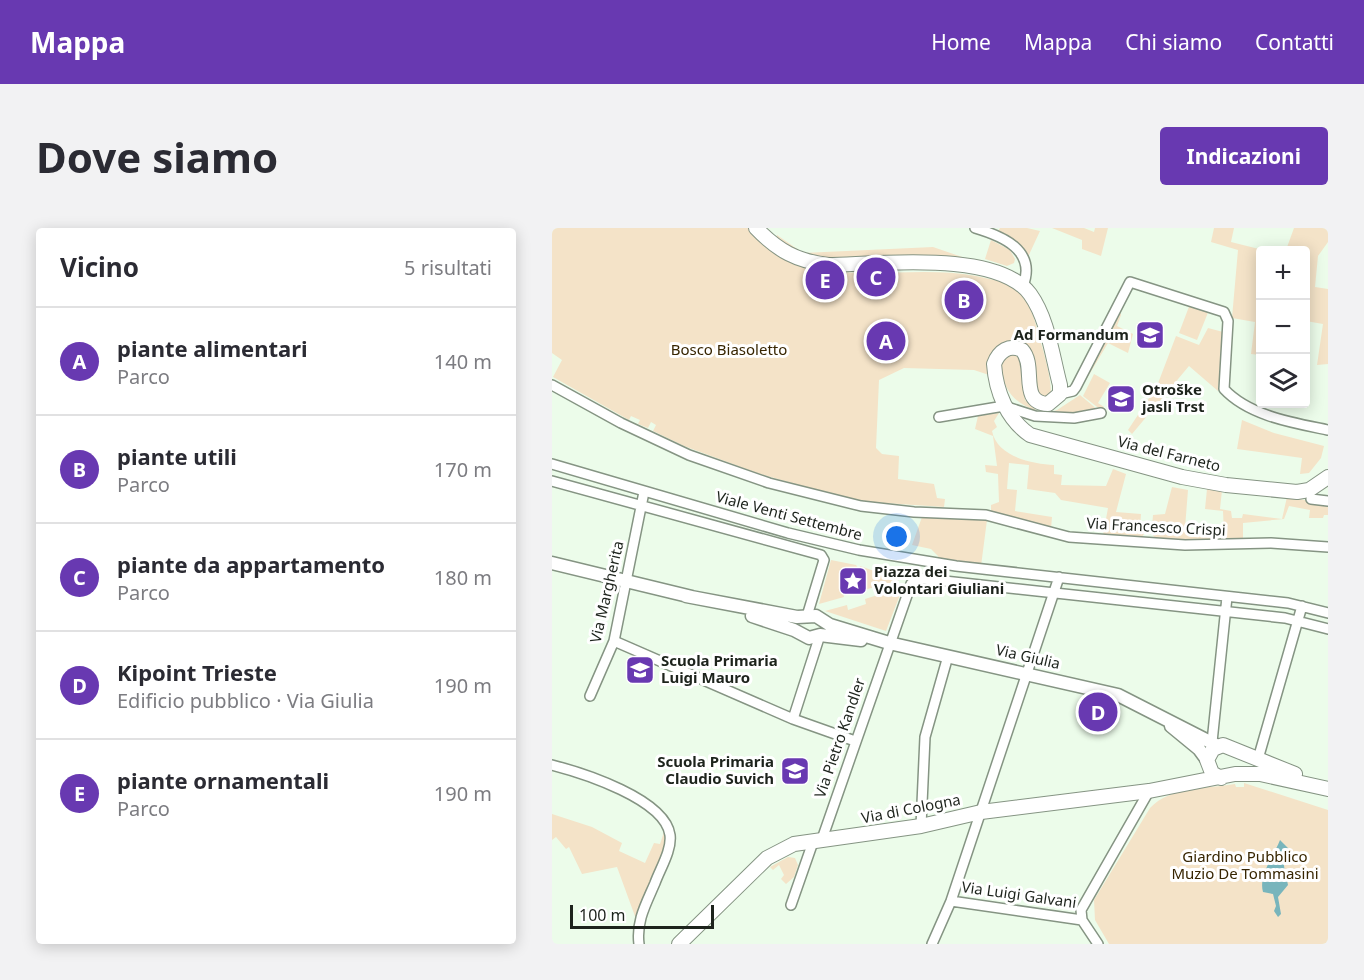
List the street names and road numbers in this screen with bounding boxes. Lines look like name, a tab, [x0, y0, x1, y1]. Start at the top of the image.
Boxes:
street label: Via del Farneto	[1116, 431, 1223, 475]
street label: Viale Venti Settembre	[714, 486, 865, 544]
street label: Via Francesco Crispi	[1086, 512, 1226, 540]
street label: Via Margherita	[585, 539, 627, 645]
street label: Via Giulia	[994, 639, 1062, 673]
street label: Via Pietro Kandler	[809, 675, 869, 800]
street label: Via di Cologna	[860, 789, 962, 827]
street label: Via Luigi Galvani	[961, 876, 1078, 912]

